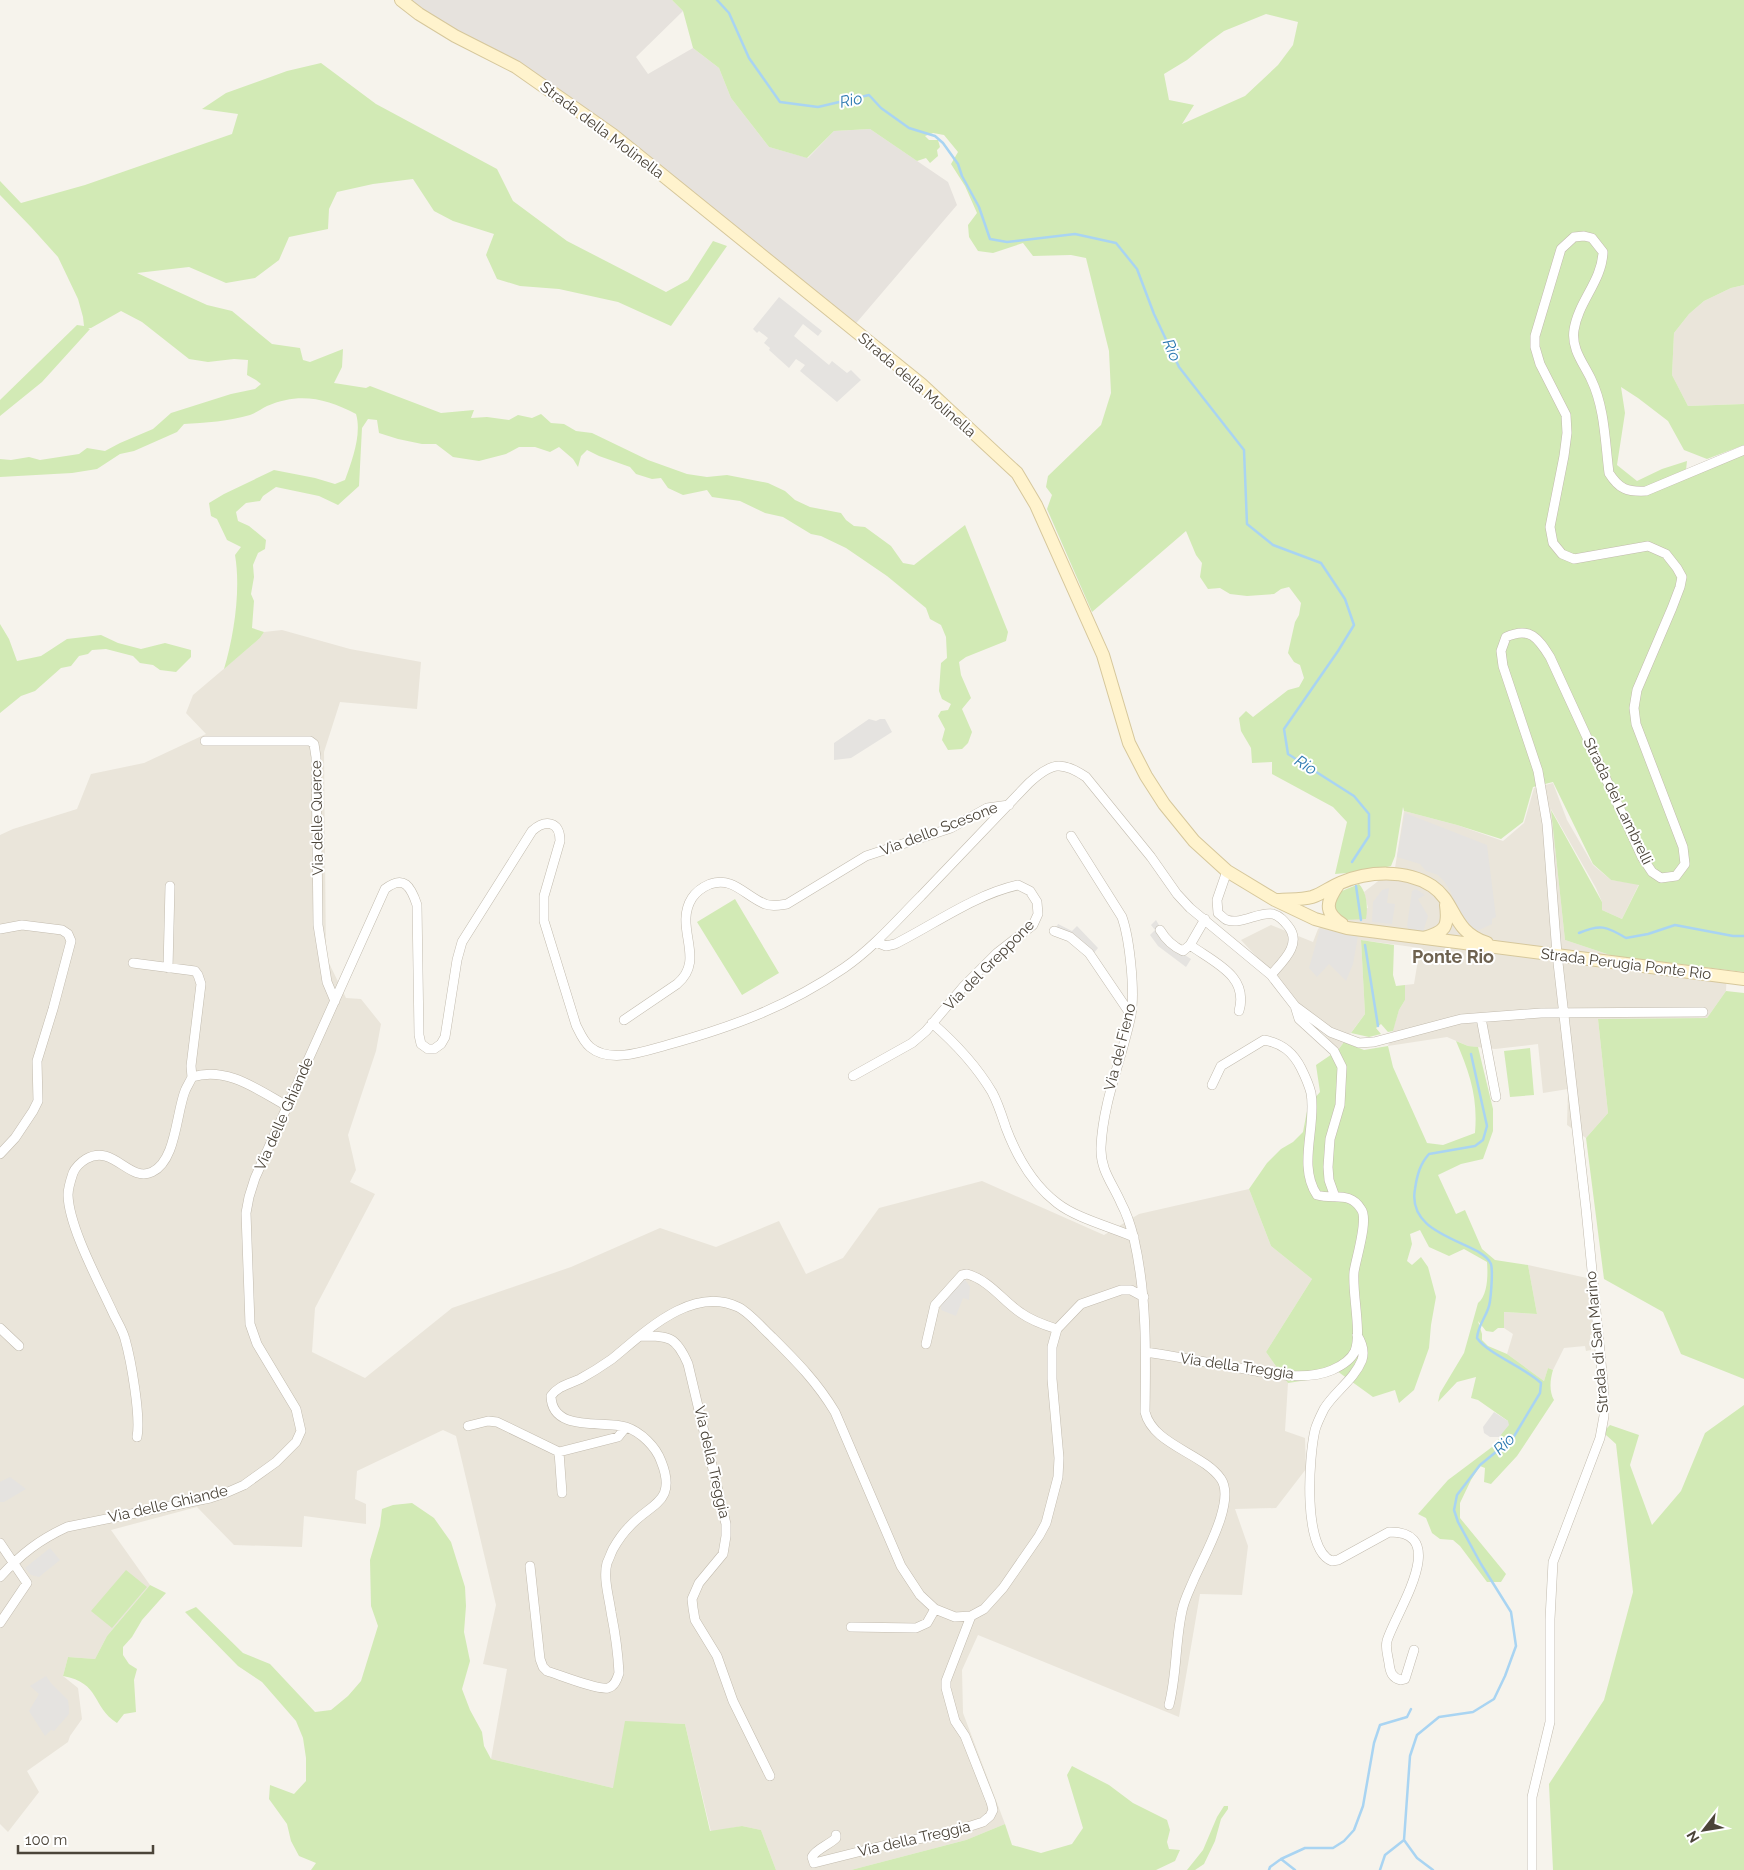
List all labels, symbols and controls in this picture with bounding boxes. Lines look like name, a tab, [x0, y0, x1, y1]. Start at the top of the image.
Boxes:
street label: Strada della Molinella	[537, 78, 667, 182]
water label: Rio	[838, 88, 864, 112]
street label: Strada della Molinella	[854, 329, 980, 441]
water label: Rio	[1159, 336, 1185, 364]
street label: Strada dei Lambrelli	[1579, 735, 1657, 867]
water label: Rio	[1291, 751, 1321, 779]
street label: Via delle Querce	[307, 760, 327, 876]
street label: Via dello Scesone	[878, 798, 1000, 860]
street label: Via del Greppone	[940, 916, 1038, 1014]
street label: Strada Perugia Ponte Rio	[1540, 945, 1712, 983]
district label: Ponte Rio	[1412, 946, 1494, 967]
street label: Via del Fieno	[1100, 1001, 1140, 1093]
street label: Via delle Ghiande	[251, 1054, 317, 1173]
street label: Strada di San Marino	[1582, 1270, 1612, 1414]
street label: Via della Treggia	[1179, 1349, 1295, 1383]
street label: Via della Treggia	[690, 1404, 734, 1520]
water label: Rio	[1489, 1429, 1519, 1459]
street label: Via delle Ghiande	[106, 1481, 230, 1527]
north arrow	[1679, 1805, 1729, 1855]
street label: Via della Treggia	[856, 1817, 972, 1861]
scale bar	[18, 1822, 152, 1854]
text: N	[1683, 1828, 1702, 1845]
text: 100 m	[25, 1831, 67, 1849]

